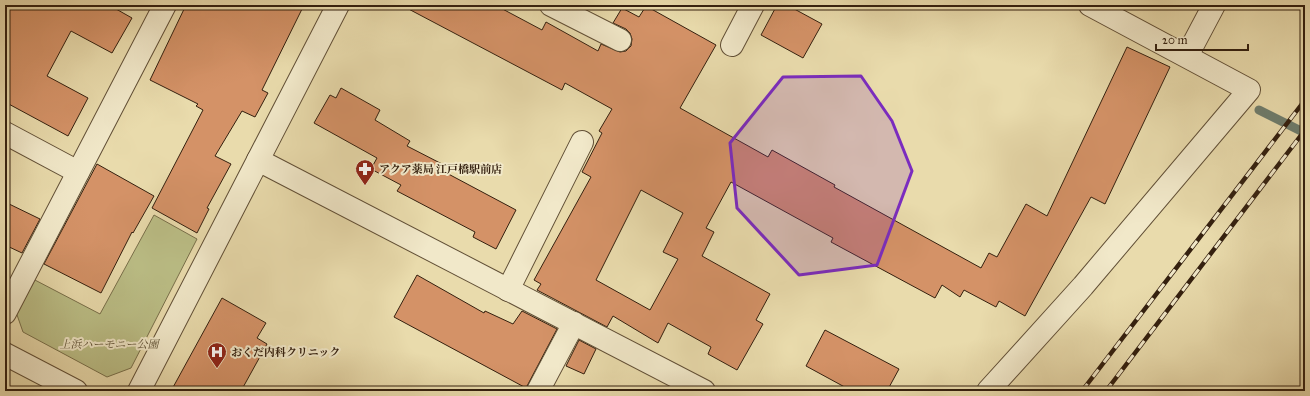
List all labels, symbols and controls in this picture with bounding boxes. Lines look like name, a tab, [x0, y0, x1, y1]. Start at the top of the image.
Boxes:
scale bar	[1156, 26, 1248, 52]
text: 20 m	[1162, 33, 1188, 47]
pharmacy icon: アクア薬局 江戸橋駅前店	[354, 158, 376, 186]
place label: アクア薬局 江戸橋駅前店	[379, 163, 502, 176]
park label: 上浜ハーモニー公園	[60, 338, 160, 351]
hospital icon: おくだ内科クリニック	[206, 341, 228, 369]
place label: おくだ内科クリニック	[231, 346, 340, 359]

